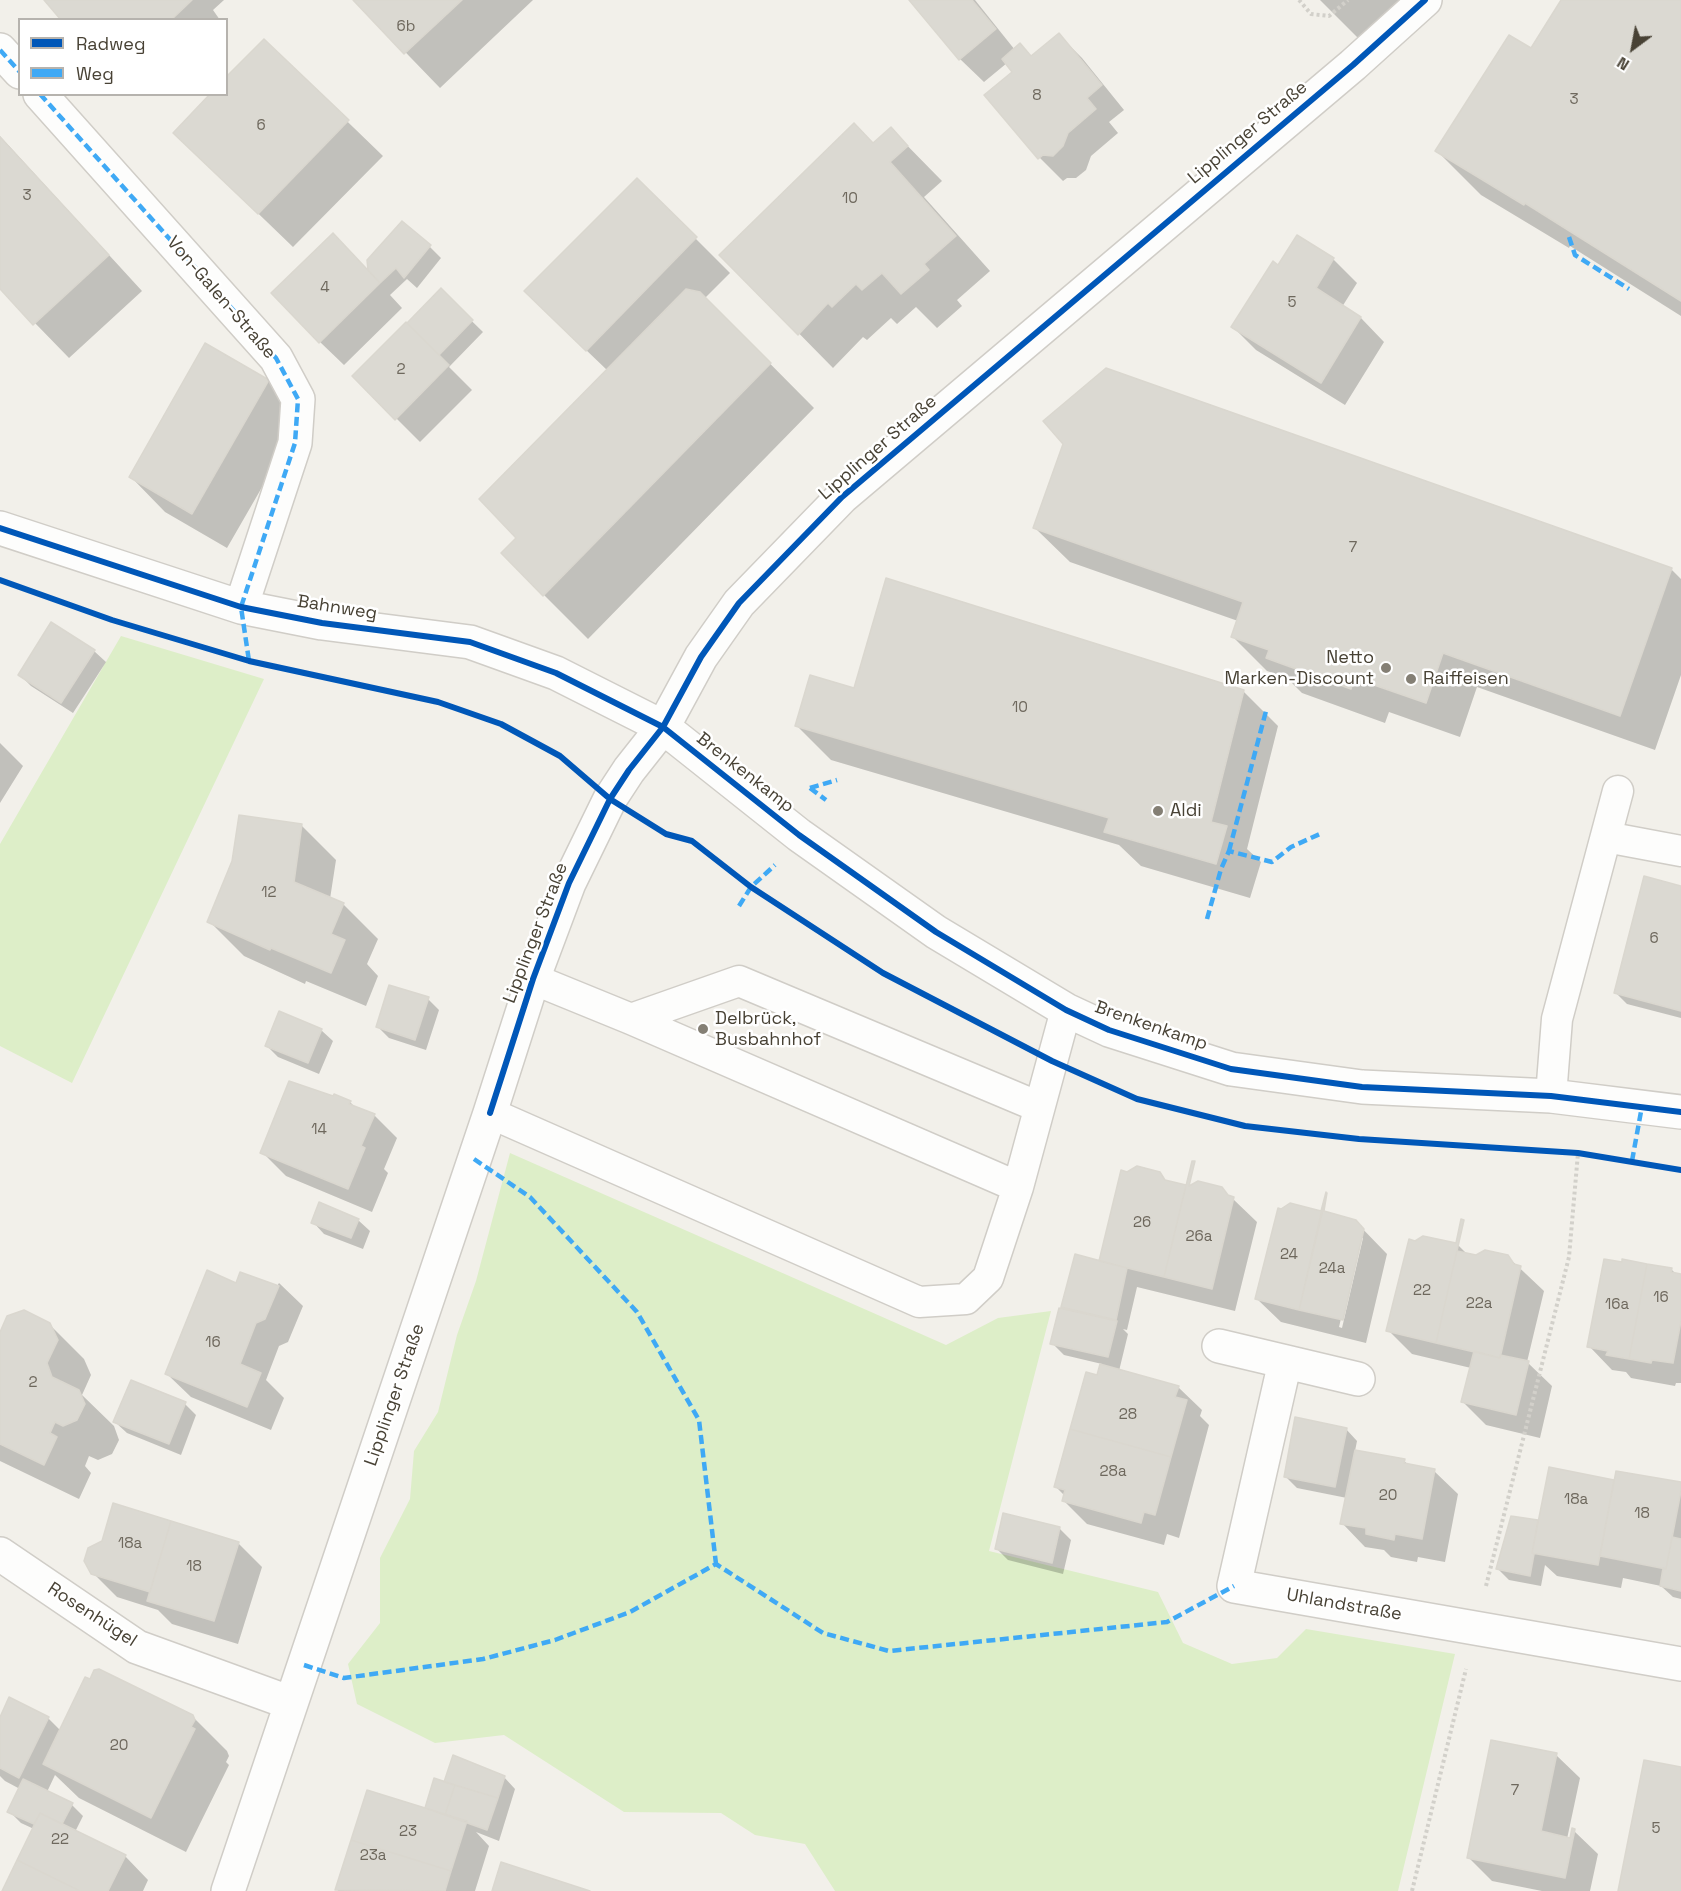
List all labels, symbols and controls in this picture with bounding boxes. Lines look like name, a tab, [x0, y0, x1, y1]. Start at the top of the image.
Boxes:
legend	[18, 18, 228, 96]
house number: 6b	[397, 18, 415, 36]
north arrow	[1603, 18, 1663, 78]
text: Radweg	[76, 32, 146, 55]
text: N	[1613, 52, 1633, 75]
text: Weg	[76, 62, 114, 85]
street label: Lipplinger Straße	[1184, 77, 1312, 189]
house number: 8	[1032, 87, 1042, 105]
house number: 3	[1569, 91, 1579, 109]
house number: 6	[256, 117, 266, 135]
house number: 3	[22, 187, 32, 205]
house number: 10	[842, 190, 858, 208]
street label: Von-Galen-Straße	[162, 232, 280, 364]
house number: 4	[320, 279, 330, 297]
house number: 5	[1288, 294, 1296, 312]
house number: 2	[396, 361, 406, 379]
street label: Lipplinger Straße	[815, 391, 941, 505]
house number: 7	[1349, 539, 1357, 557]
street label: Bahnweg	[295, 591, 379, 625]
place label: Netto Marken-Discount	[1224, 647, 1374, 690]
marker: Netto Marken-Discount	[1379, 661, 1393, 675]
place label: Raiffeisen	[1423, 668, 1509, 690]
marker: Raiffeisen	[1404, 672, 1418, 686]
house number: 10	[1012, 699, 1028, 717]
street label: Brenkenkamp	[692, 728, 798, 818]
place label: Aldi	[1170, 800, 1202, 822]
marker: Aldi	[1151, 804, 1165, 818]
street label: Lipplinger Straße	[499, 860, 573, 1006]
house number: 12	[261, 884, 277, 902]
house number: 6	[1649, 930, 1659, 948]
street label: Brenkenkamp	[1092, 997, 1210, 1055]
place label: Delbrück, Busbahnhof	[715, 1008, 821, 1050]
marker: Delbrück, Busbahnhof	[696, 1022, 710, 1036]
house number: 14	[311, 1121, 327, 1139]
house number: 26	[1133, 1214, 1151, 1232]
house number: 26a	[1186, 1228, 1212, 1246]
house number: 24	[1280, 1246, 1298, 1264]
house number: 24a	[1319, 1260, 1345, 1278]
house number: 22	[1413, 1282, 1431, 1300]
house number: 16	[1653, 1289, 1669, 1307]
house number: 22a	[1466, 1295, 1492, 1313]
house number: 16a	[1605, 1296, 1629, 1314]
street label: Lipplinger Straße	[361, 1321, 429, 1469]
house number: 16	[205, 1334, 221, 1352]
house number: 2	[28, 1374, 38, 1392]
house number: 28	[1119, 1406, 1137, 1424]
house number: 28a	[1099, 1463, 1127, 1481]
house number: 20	[1379, 1487, 1397, 1505]
house number: 18a	[1564, 1491, 1588, 1509]
house number: 18	[1634, 1505, 1650, 1523]
house number: 18a	[118, 1535, 142, 1553]
house number: 18	[186, 1558, 202, 1576]
street label: Rosenhügel	[43, 1578, 141, 1652]
street label: Uhlandstraße	[1285, 1584, 1403, 1626]
house number: 20	[110, 1737, 128, 1755]
house number: 7	[1511, 1782, 1519, 1800]
house number: 5	[1652, 1820, 1660, 1838]
house number: 23	[399, 1823, 417, 1841]
house number: 22	[51, 1831, 69, 1849]
house number: 23a	[360, 1847, 386, 1865]

